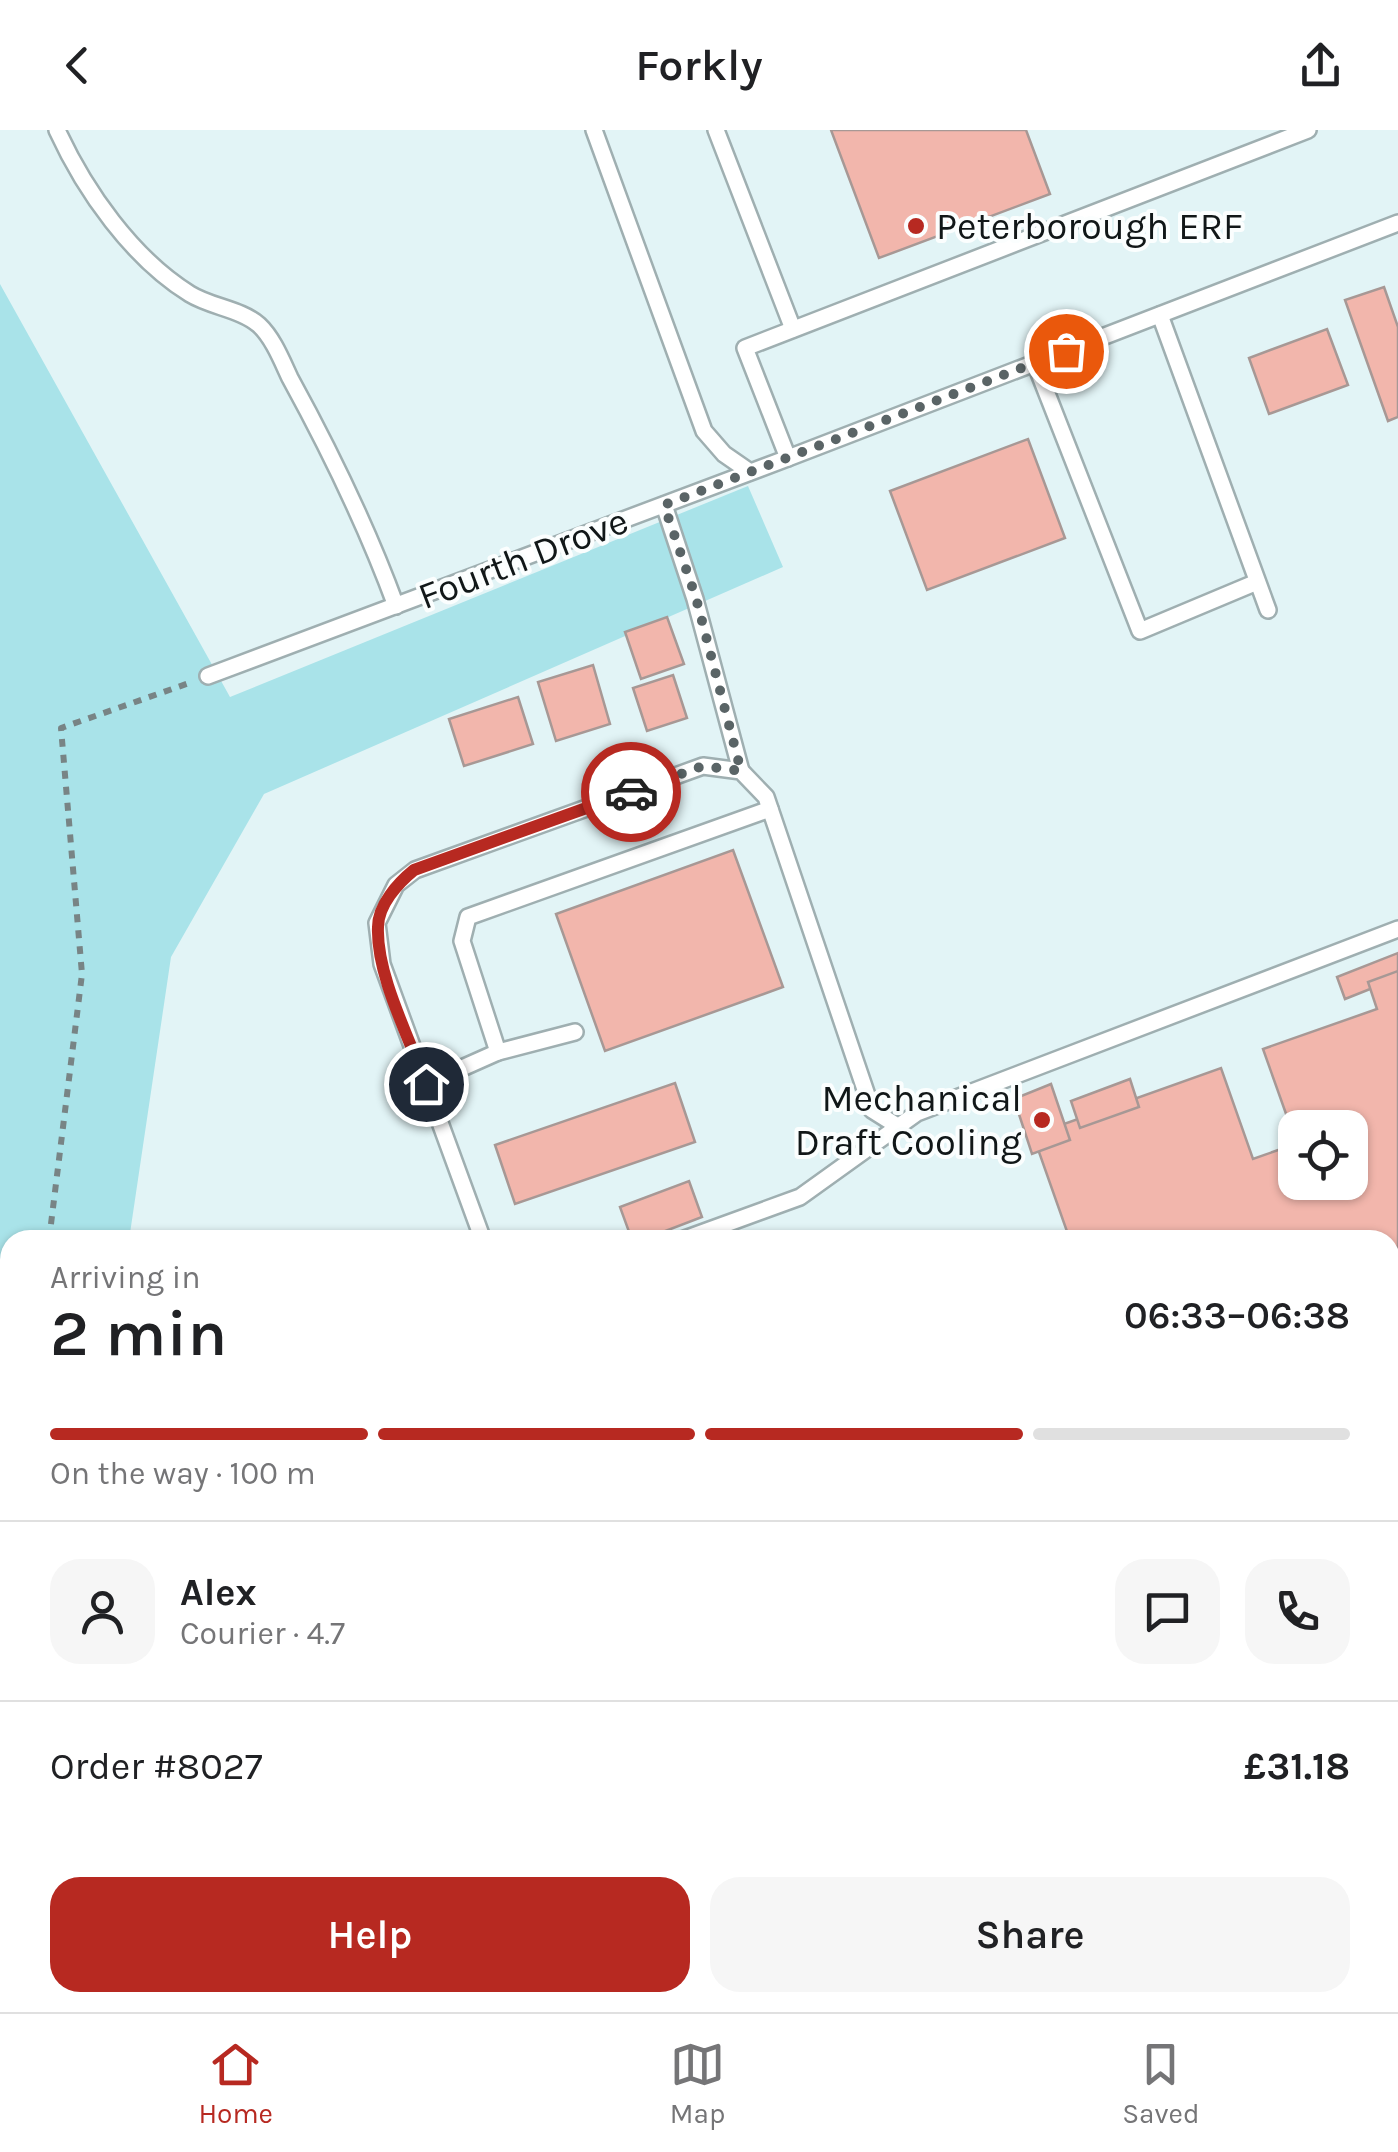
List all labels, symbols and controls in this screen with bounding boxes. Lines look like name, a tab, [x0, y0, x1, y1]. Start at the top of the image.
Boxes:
icon: back	[50, 38, 105, 93]
icon: share	[1293, 38, 1348, 93]
text: Forkly	[635, 39, 763, 91]
place label: Peterborough ERF	[936, 204, 1243, 249]
marker: Peterborough ERF	[905, 215, 927, 237]
pin	[1024, 309, 1109, 394]
icon: bag	[1039, 324, 1094, 379]
street label: Fourth Drove	[412, 498, 634, 619]
courier	[581, 742, 681, 842]
icon: car	[604, 765, 659, 820]
pin	[384, 1042, 469, 1127]
icon: home	[399, 1057, 454, 1112]
place label: Mechanical Draft Cooling	[795, 1076, 1022, 1165]
marker: Mechanical Draft Cooling	[1031, 1109, 1053, 1131]
map controls	[1278, 1110, 1368, 1200]
button: locate	[1278, 1110, 1368, 1200]
text: Arriving in	[50, 1259, 201, 1296]
text: 06:33–06:38	[1124, 1293, 1350, 1338]
text: 2 min	[50, 1295, 227, 1371]
text: On the way · 100 m	[50, 1455, 316, 1492]
button: person	[50, 1559, 155, 1664]
button: chat	[1115, 1559, 1220, 1664]
button: phone	[1245, 1559, 1350, 1664]
text: Alex	[180, 1570, 257, 1615]
text: Courier · 4.7	[180, 1615, 345, 1652]
text: Order #8027	[50, 1744, 263, 1789]
text: £31.18	[1244, 1744, 1350, 1789]
button: Help	[50, 1877, 690, 1992]
button: Share	[710, 1877, 1350, 1992]
tab: Home	[198, 2037, 273, 2130]
tab: Map	[670, 2037, 725, 2130]
tab: Saved	[1122, 2037, 1200, 2130]

